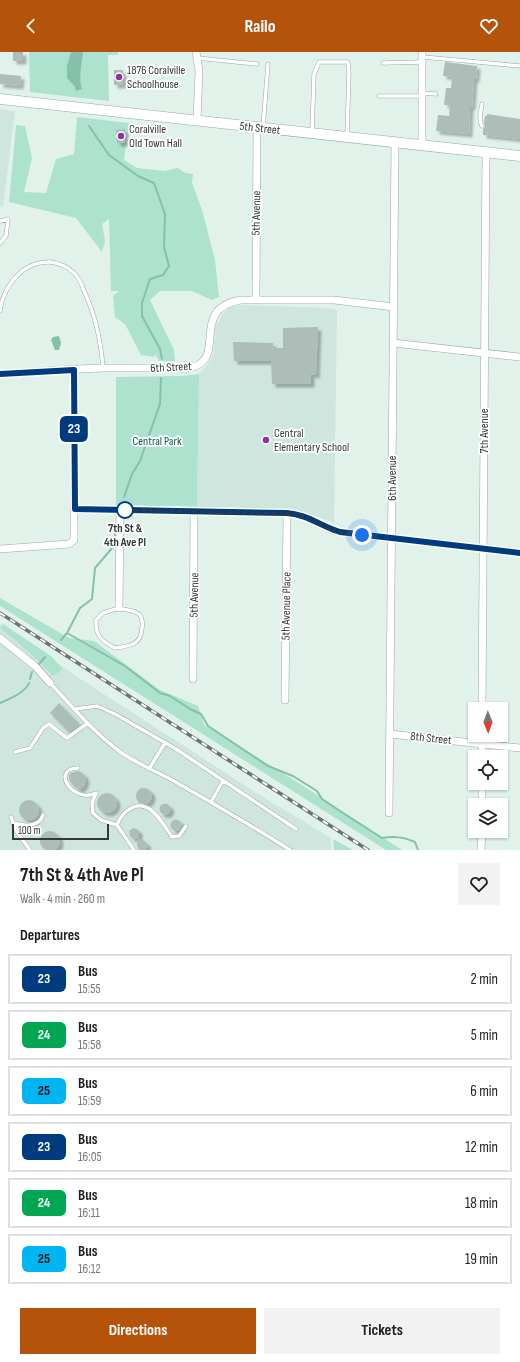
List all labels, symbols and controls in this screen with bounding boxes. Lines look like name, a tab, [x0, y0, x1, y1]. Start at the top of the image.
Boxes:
icon: back	[20, 15, 42, 37]
icon: heart	[478, 15, 500, 37]
text: Railo	[244, 16, 276, 37]
place label: 1876 Coralville Schoolhouse	[127, 63, 185, 92]
marker: 1876 Coralville Schoolhouse	[114, 72, 124, 82]
street label: 5th Street	[239, 119, 281, 138]
place label: Coralville Old Town Hall	[129, 122, 182, 151]
marker: Coralville Old Town Hall	[116, 131, 126, 141]
street label: 5th Avenue	[249, 190, 264, 236]
street label: 6th Street	[150, 359, 192, 376]
street label: 7th Avenue	[477, 408, 492, 453]
line badge: 23	[56, 416, 92, 442]
text: 23	[68, 420, 80, 437]
place label: Central Elementary School	[274, 426, 349, 455]
park label: Central Park	[133, 434, 182, 449]
marker: Central Elementary School	[261, 435, 271, 445]
street label: 6th Avenue	[385, 455, 400, 501]
marker: 7th St & 4th Ave Pl	[116, 501, 134, 519]
place label: 7th St & 4th Ave Pl	[104, 521, 146, 550]
your location	[352, 525, 372, 545]
street label: 5th Avenue	[187, 572, 202, 618]
street label: 5th Avenue Place	[278, 572, 295, 640]
north arrow	[468, 702, 508, 742]
map controls	[468, 702, 508, 838]
street label: 8th Street	[410, 729, 453, 748]
button: locate	[468, 750, 508, 790]
button: layers	[468, 798, 508, 838]
scale bar	[12, 822, 109, 841]
text: 100 m	[18, 824, 40, 837]
button: heart	[458, 863, 500, 905]
text: 7th St & 4th Ave Pl	[20, 864, 144, 887]
text: Walk · 4 min · 260 m	[20, 891, 105, 907]
text: Departures	[20, 926, 80, 945]
text: Bus	[78, 962, 97, 981]
text: 23	[38, 970, 50, 987]
text: 2 min	[471, 970, 498, 989]
text: 15:55	[78, 981, 101, 997]
text: Bus	[78, 1018, 97, 1037]
text: 24	[38, 1026, 50, 1043]
text: 5 min	[471, 1026, 498, 1045]
text: 15:58	[78, 1037, 101, 1053]
text: Bus	[78, 1074, 97, 1093]
text: 25	[38, 1082, 50, 1099]
text: 6 min	[470, 1082, 498, 1101]
text: 15:59	[78, 1093, 101, 1109]
text: Bus	[78, 1130, 97, 1149]
text: 23	[38, 1138, 50, 1155]
text: 12 min	[465, 1138, 498, 1157]
text: 16:05	[78, 1149, 102, 1165]
text: Bus	[78, 1186, 97, 1205]
text: 24	[38, 1194, 50, 1211]
text: 18 min	[465, 1194, 498, 1213]
text: 16:11	[78, 1205, 100, 1221]
text: Bus	[78, 1242, 97, 1261]
text: 25	[38, 1250, 50, 1267]
text: 19 min	[465, 1250, 498, 1269]
text: 16:12	[78, 1261, 101, 1277]
button: Directions	[20, 1308, 256, 1354]
button: Tickets	[264, 1308, 500, 1354]

